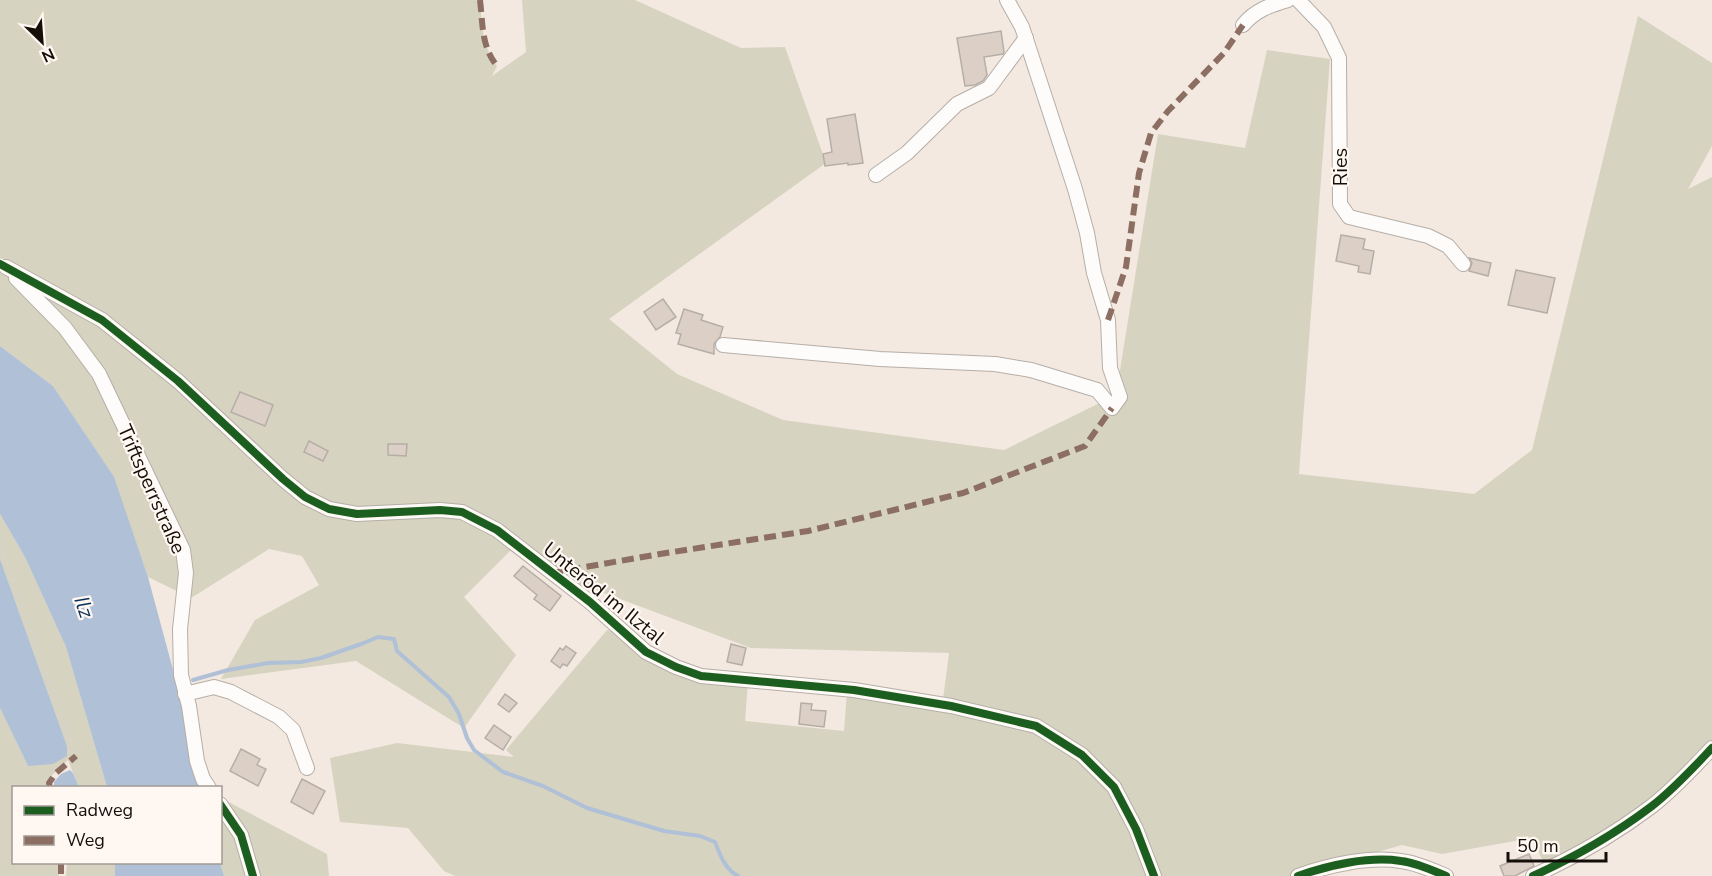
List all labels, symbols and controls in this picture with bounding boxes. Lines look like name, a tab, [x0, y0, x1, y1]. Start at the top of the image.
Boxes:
north arrow	[12, 12, 72, 72]
text: N	[38, 42, 58, 67]
street label: Ries	[1327, 148, 1354, 186]
street label: Triftsperrstraße	[111, 420, 192, 558]
street label: Unteröd im Ilztal	[537, 536, 670, 651]
water label: Ilz	[67, 592, 101, 622]
legend	[12, 786, 222, 864]
text: Radweg	[66, 798, 133, 822]
scale bar	[1508, 825, 1606, 863]
text: Weg	[66, 828, 105, 852]
text: 50 m	[1517, 834, 1559, 858]

